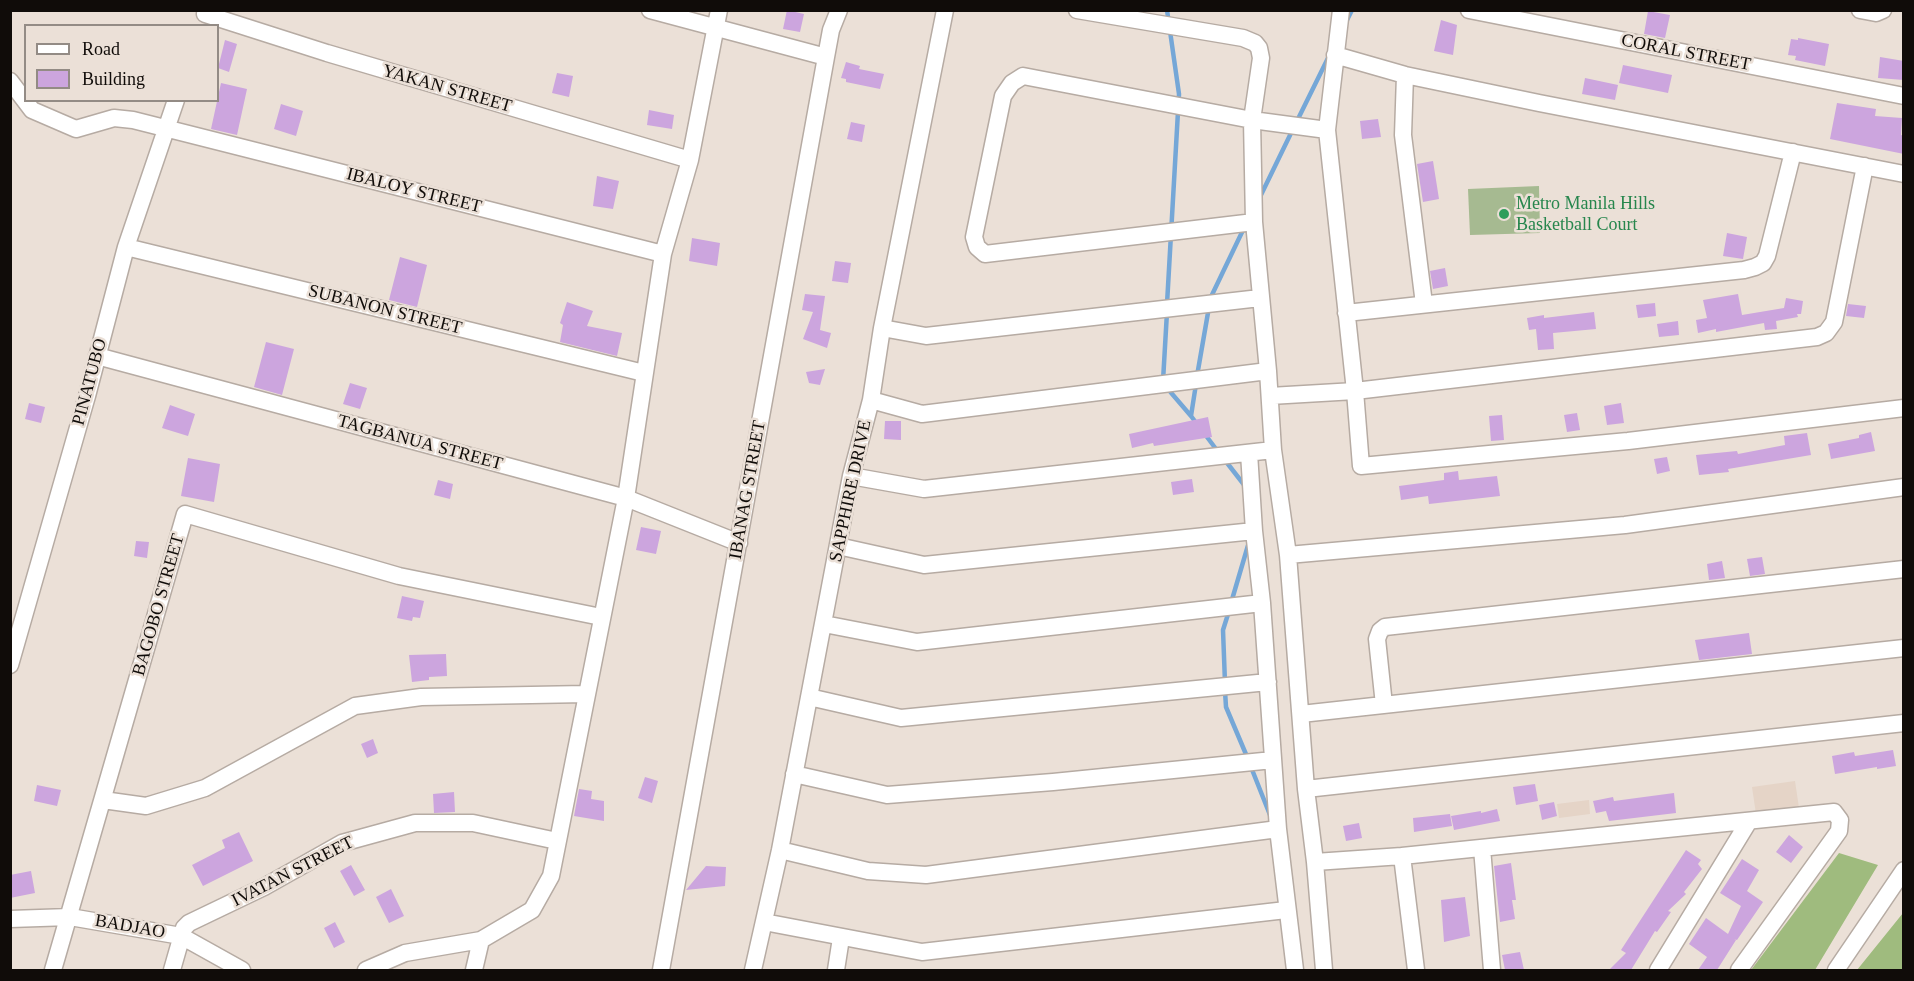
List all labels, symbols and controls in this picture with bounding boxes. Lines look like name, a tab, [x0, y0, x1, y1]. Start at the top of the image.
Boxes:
legend	[24, 24, 219, 102]
street label: CORAL STREET	[1619, 30, 1753, 76]
text: Road	[82, 39, 120, 59]
street label: YAKAN STREET	[380, 60, 514, 118]
text: Building	[82, 69, 145, 89]
street label: IBALOY STREET	[344, 164, 484, 218]
place label: Metro Manila Hills Basketball Court	[1516, 193, 1655, 236]
marker: Metro Manila Hills Basketball Court	[1497, 207, 1511, 221]
street label: SUBANON STREET	[306, 280, 464, 340]
street label: PINATUBO	[68, 336, 112, 428]
street label: TAGBANUA STREET	[335, 411, 505, 475]
street label: SAPPHIRE DRIVE	[825, 418, 877, 564]
street label: IBANAG STREET	[725, 419, 771, 561]
street label: BAGOBO STREET	[128, 532, 190, 678]
street label: IVATAN STREET	[229, 832, 357, 912]
street label: BADJAO	[93, 910, 167, 944]

